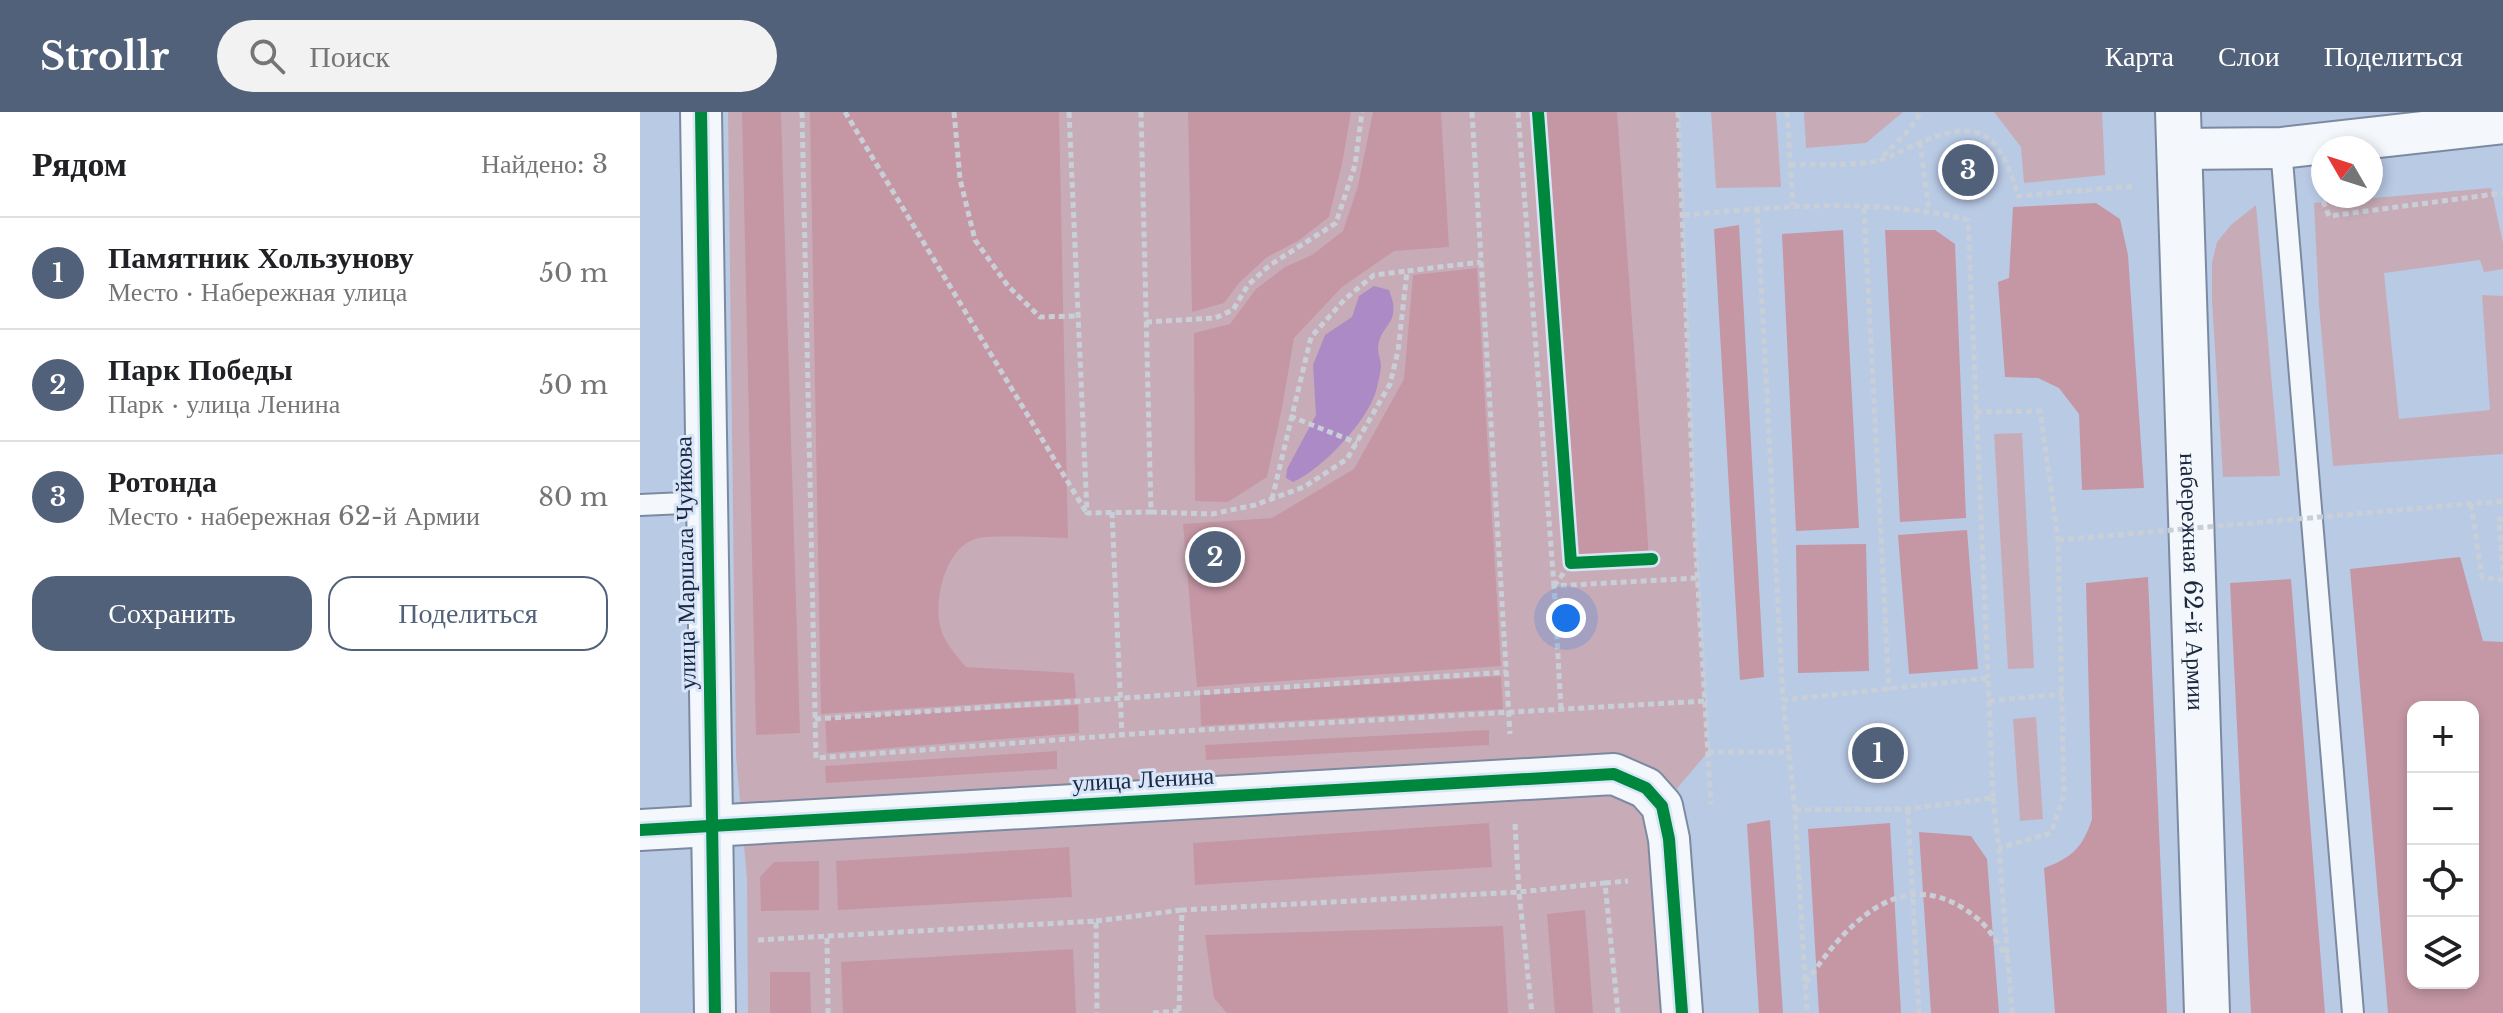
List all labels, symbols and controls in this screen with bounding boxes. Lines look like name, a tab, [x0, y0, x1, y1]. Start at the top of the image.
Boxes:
search box	[217, 20, 777, 92]
text: Strollr	[40, 33, 169, 80]
icon: search	[245, 34, 289, 78]
text: Поиск	[309, 38, 390, 75]
text: Карта	[2105, 39, 2174, 74]
text: Слои	[2218, 39, 2280, 74]
text: Поделиться	[2324, 39, 2463, 74]
north arrow	[2311, 136, 2383, 208]
pin: 3	[1942, 140, 1994, 200]
text: Рядом	[32, 143, 127, 185]
text: Найдено: 3	[481, 148, 608, 180]
text: Памятник Хользунову	[108, 239, 414, 276]
text: 1	[52, 257, 64, 289]
text: 50 m	[539, 257, 608, 289]
text: Место · Набережная улица	[108, 276, 407, 308]
text: Парк Победы	[108, 351, 293, 388]
text: 2	[50, 369, 66, 401]
text: 50 m	[539, 369, 608, 401]
text: Парк · улица Ленина	[108, 388, 340, 420]
street label: улица Маршала Чуйкова	[668, 436, 702, 690]
street label: набережная 62-й Армии	[2174, 453, 2212, 711]
text: Ротонда	[108, 463, 217, 500]
text: 3	[50, 481, 66, 513]
text: 80 m	[538, 481, 608, 513]
text: Место · набережная 62-й Армии	[108, 500, 480, 532]
pin: 2	[1189, 527, 1241, 587]
button: Сохранить	[32, 576, 312, 651]
button: Поделиться	[328, 576, 608, 651]
your location	[1546, 598, 1586, 638]
map controls	[2407, 701, 2479, 989]
button: +	[2407, 701, 2479, 773]
pin: 1	[1852, 723, 1904, 783]
street label: улица Ленина	[1071, 761, 1215, 797]
button: −	[2407, 773, 2479, 845]
button: locate	[2407, 845, 2479, 917]
button: layers	[2407, 917, 2479, 989]

